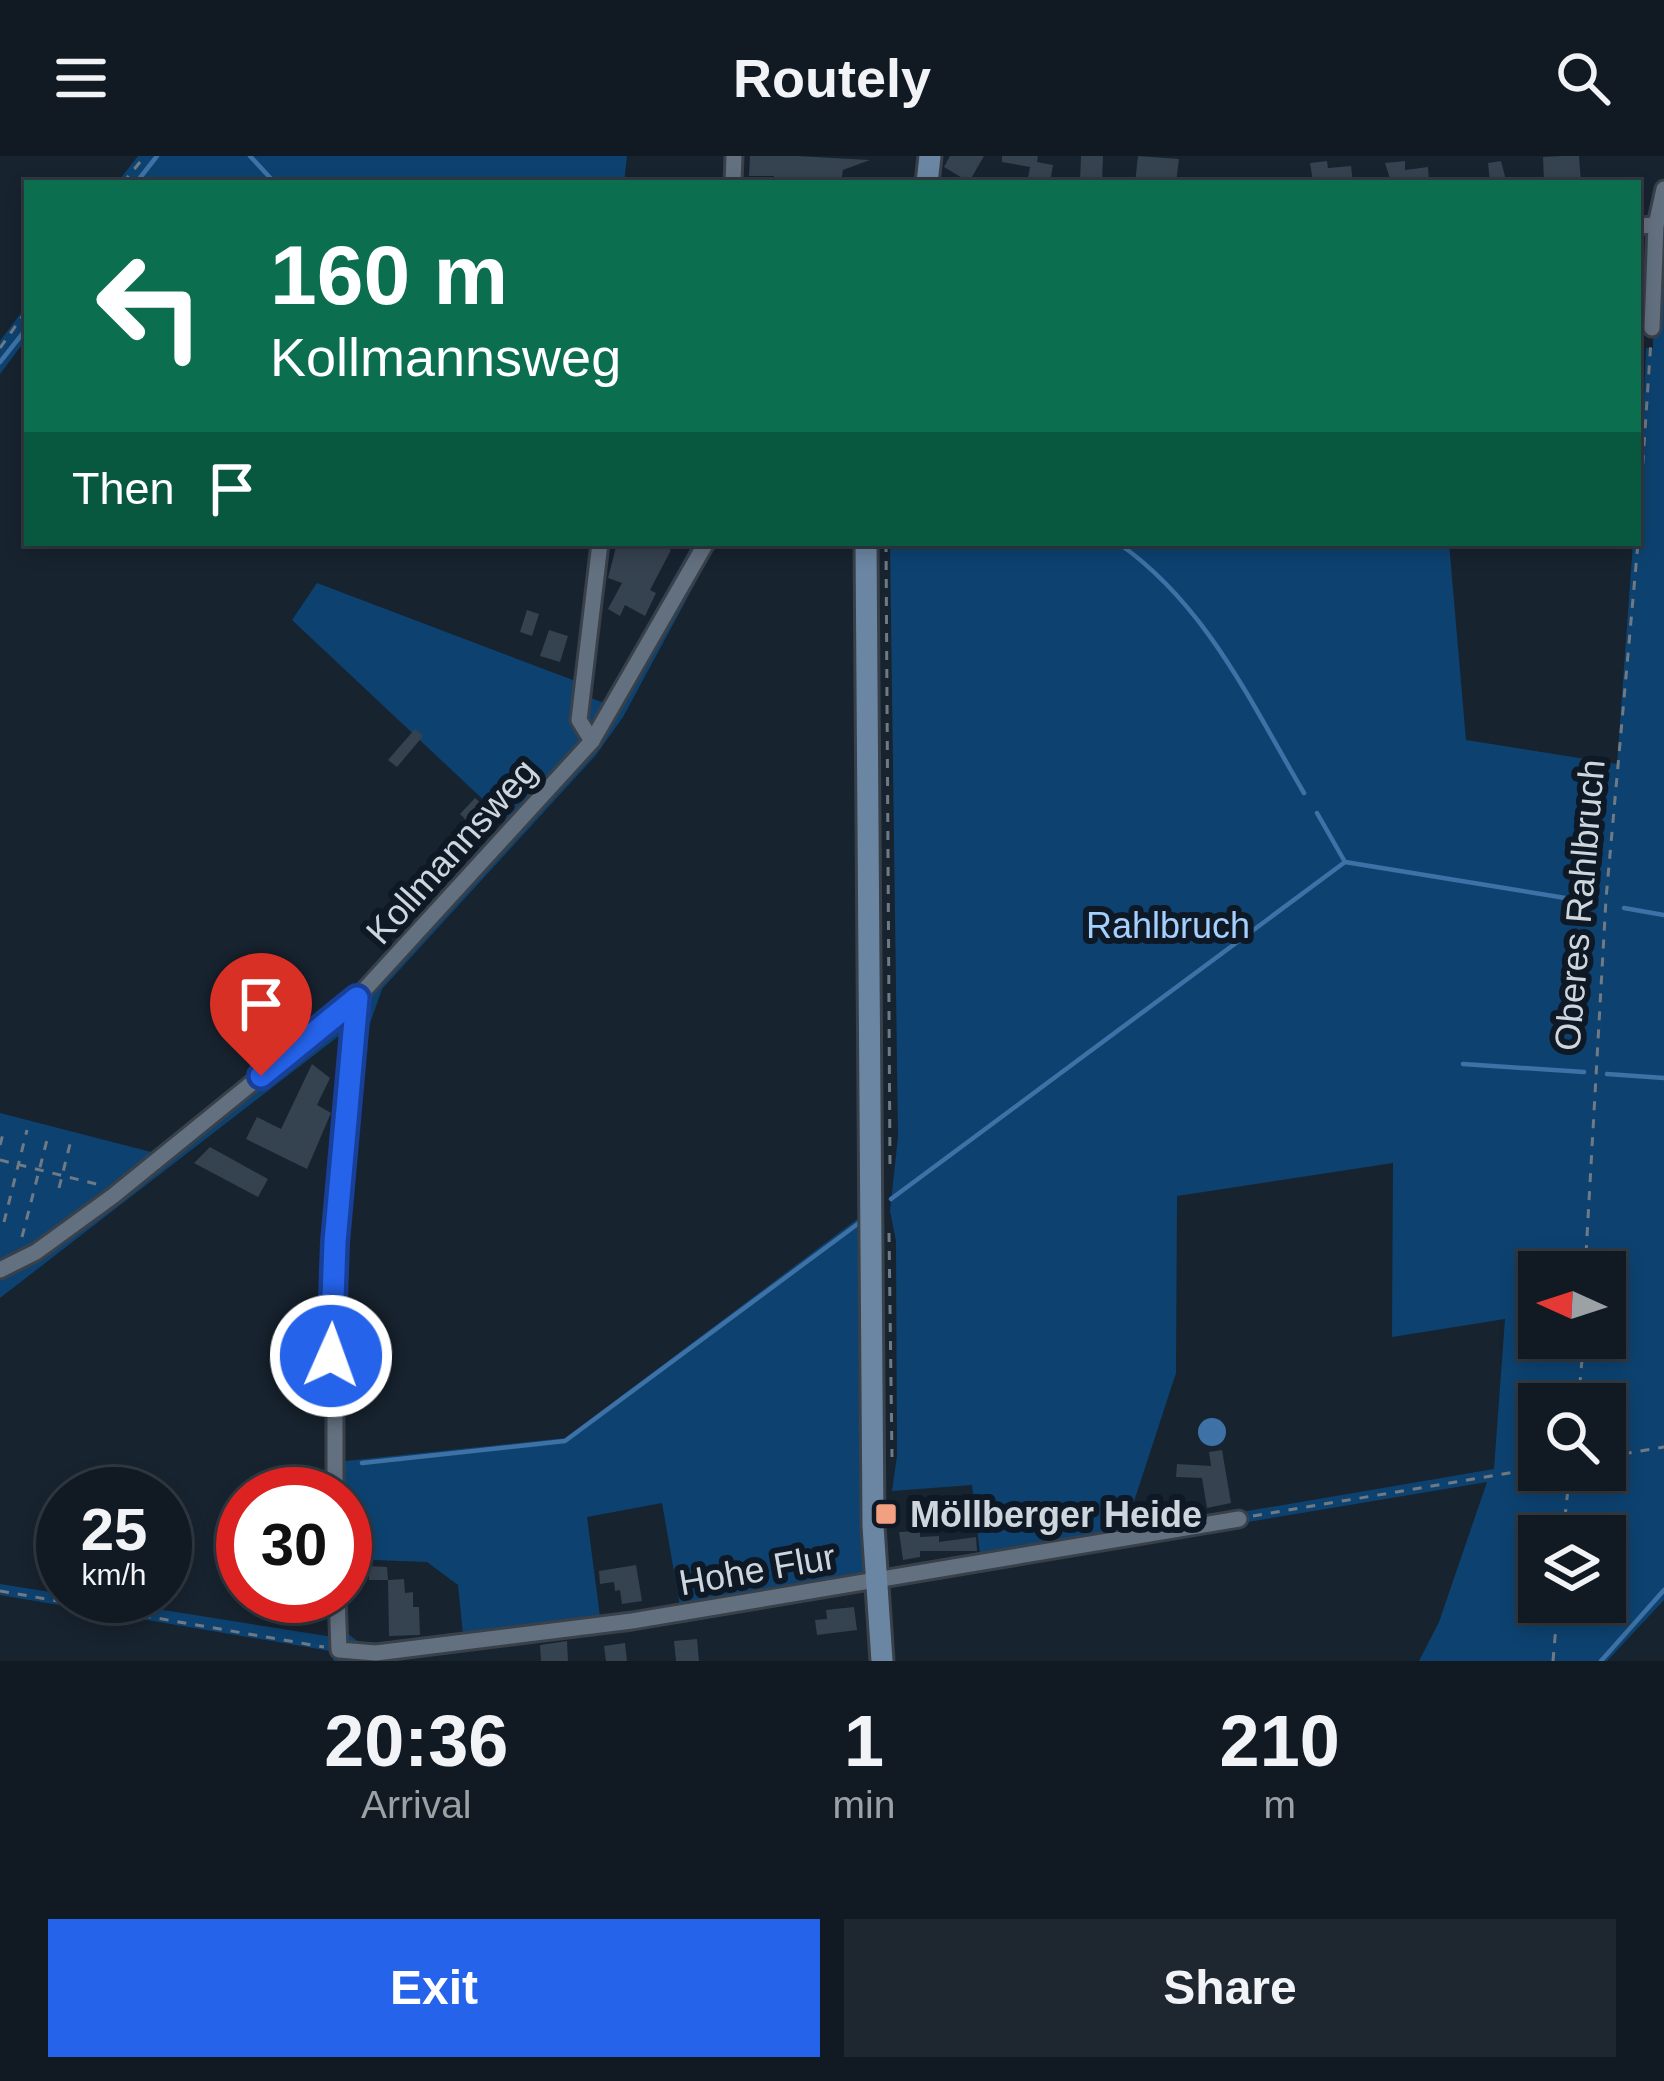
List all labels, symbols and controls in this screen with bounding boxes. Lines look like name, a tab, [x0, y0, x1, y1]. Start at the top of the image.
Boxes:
icon: menu	[48, 45, 114, 111]
icon: search	[1550, 45, 1616, 111]
text: Routely	[733, 48, 931, 108]
icon: left	[72, 228, 228, 384]
text: 160 m	[270, 228, 508, 322]
text: Kollmannsweg	[270, 327, 621, 387]
icon: arrive	[199, 456, 265, 522]
text: Then	[72, 463, 175, 514]
street label: Kollmannsweg	[358, 751, 545, 952]
street label: Oberes Rahlbruch	[1546, 758, 1613, 1052]
park label: Rahlbruch	[1086, 905, 1250, 946]
pin	[210, 953, 312, 1076]
icon: arrive	[228, 971, 294, 1037]
north arrow	[1518, 1251, 1626, 1359]
map controls	[1518, 1251, 1626, 1623]
position arrow	[268, 1293, 394, 1419]
button: search	[1518, 1383, 1626, 1491]
speed limit sign: 30	[216, 1467, 372, 1623]
place label: Möllberger Heide	[910, 1494, 1202, 1535]
text: 25	[81, 1496, 147, 1563]
marker: Möllberger Heide	[873, 1501, 899, 1527]
button: layers	[1518, 1515, 1626, 1623]
street label: Hohe Flur	[676, 1536, 838, 1603]
text: km/h	[81, 1558, 147, 1591]
text: 20:36	[324, 1701, 508, 1781]
text: 1	[844, 1701, 884, 1781]
text: 210	[1220, 1701, 1340, 1781]
text: Arrival	[361, 1783, 472, 1826]
text: min	[833, 1783, 895, 1826]
text: m	[1263, 1783, 1296, 1826]
button: Exit	[48, 1919, 820, 2057]
button: Share	[844, 1919, 1616, 2057]

